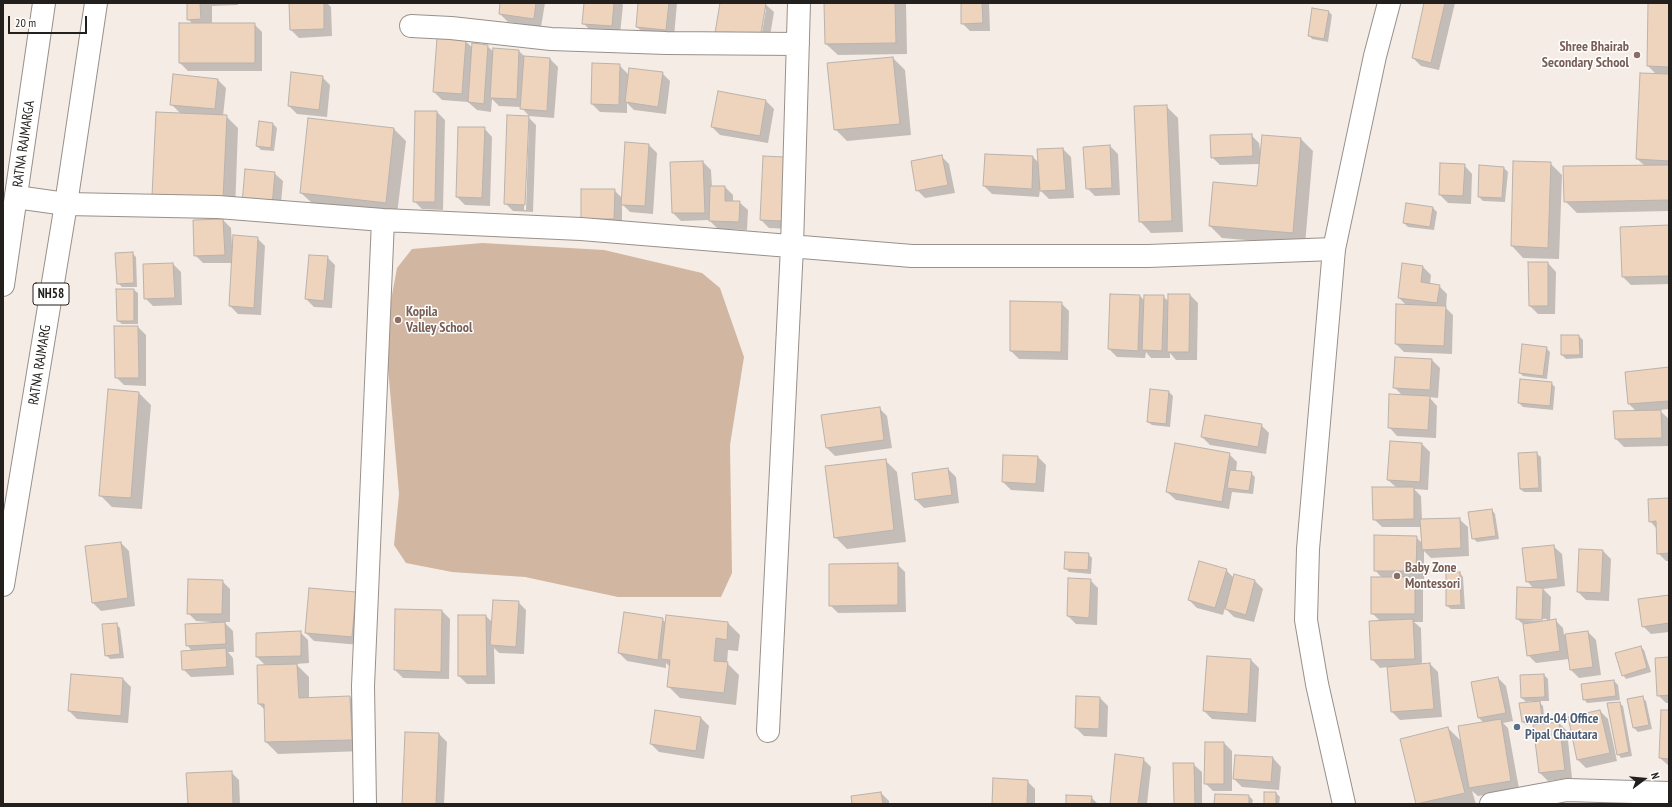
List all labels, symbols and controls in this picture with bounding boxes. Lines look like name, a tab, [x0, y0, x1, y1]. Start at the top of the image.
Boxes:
scale bar	[10, 8, 89, 34]
text: 20 m	[15, 15, 36, 30]
place label: Shree Bhairab Secondary School	[1542, 39, 1629, 72]
marker: Shree Bhairab Secondary School	[1632, 50, 1642, 60]
street label: RATNA RAJMARGA	[10, 100, 38, 188]
road number: NH58	[33, 283, 69, 305]
place label: Kopila Valley School	[406, 304, 472, 336]
marker: Kopila Valley School	[393, 315, 403, 325]
street label: RATNA RAJMARG	[25, 324, 55, 406]
place label: Baby Zone Montessori	[1405, 560, 1460, 592]
marker: Baby Zone Montessori	[1392, 571, 1402, 581]
place label: ward-04 Office Pipal Chautara	[1525, 711, 1599, 744]
marker: ward-04 Office Pipal Chautara	[1512, 722, 1522, 732]
north arrow	[1624, 759, 1664, 799]
text: N	[1648, 771, 1663, 780]

